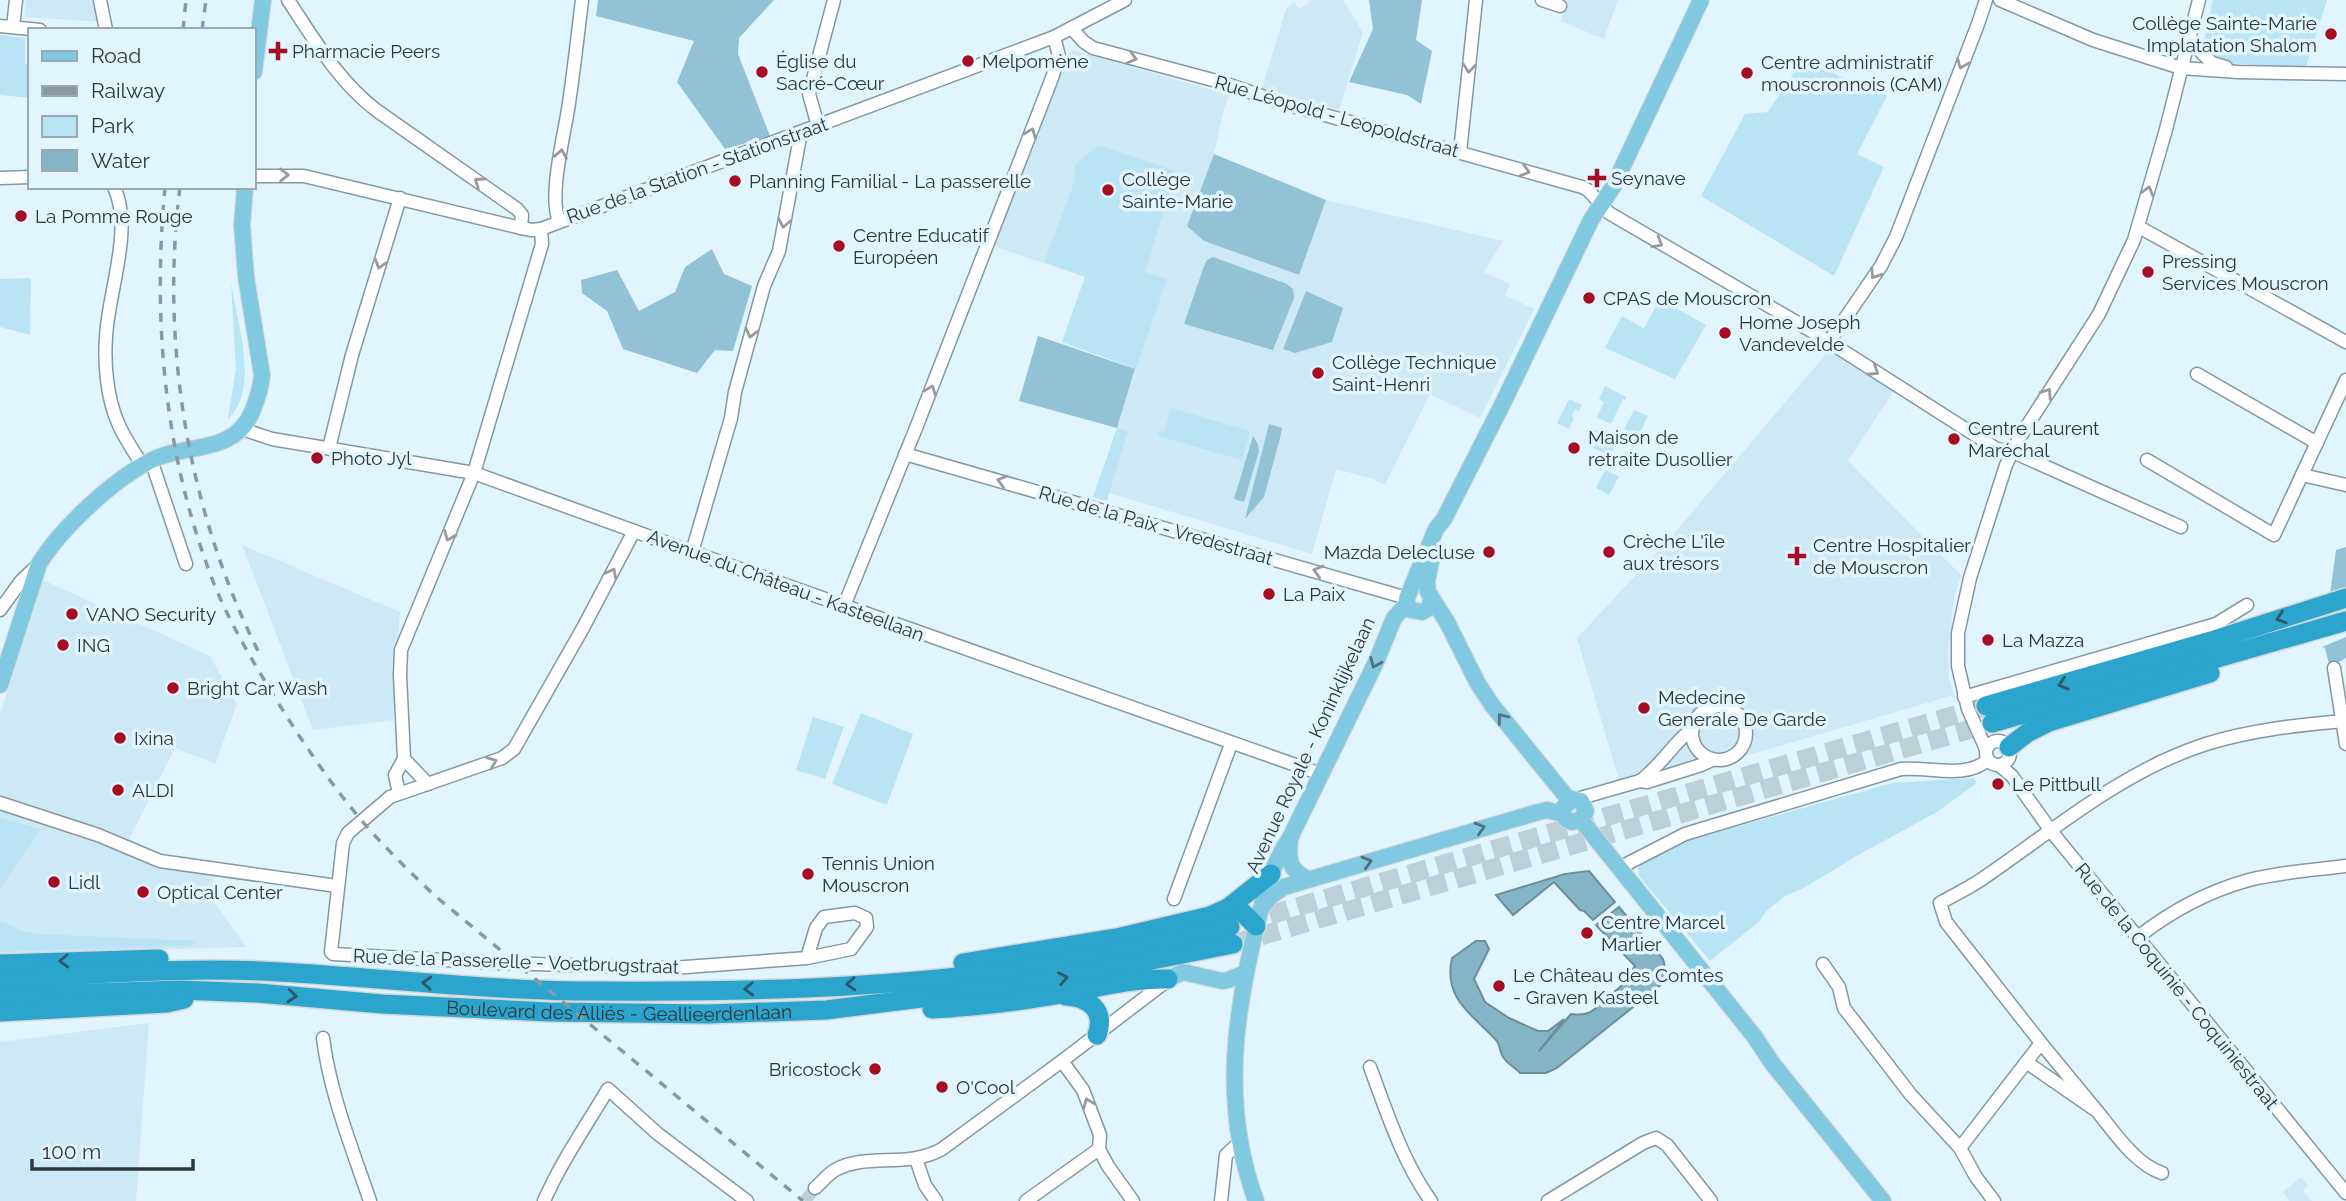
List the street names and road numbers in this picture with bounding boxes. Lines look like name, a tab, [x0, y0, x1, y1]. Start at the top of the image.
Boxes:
street label: Rue Léopold - Leopoldstraat	[1212, 71, 1462, 162]
street label: Rue de la Station - Stationstraat	[563, 112, 831, 228]
street label: Rue de la Paix - Vredestraat	[1036, 481, 1276, 569]
street label: Avenue du Château - Kasteellaan	[645, 525, 927, 645]
street label: Avenue Royale - Koninklijkelaan	[1241, 614, 1379, 876]
street label: Rue de la Coquinie - Coquiniestraat	[2071, 858, 2284, 1114]
street label: Rue de la Passerelle - Voetbrugstraat	[353, 944, 680, 978]
street label: Boulevard des Alliés - Geallieerdenlaan	[446, 996, 792, 1025]

